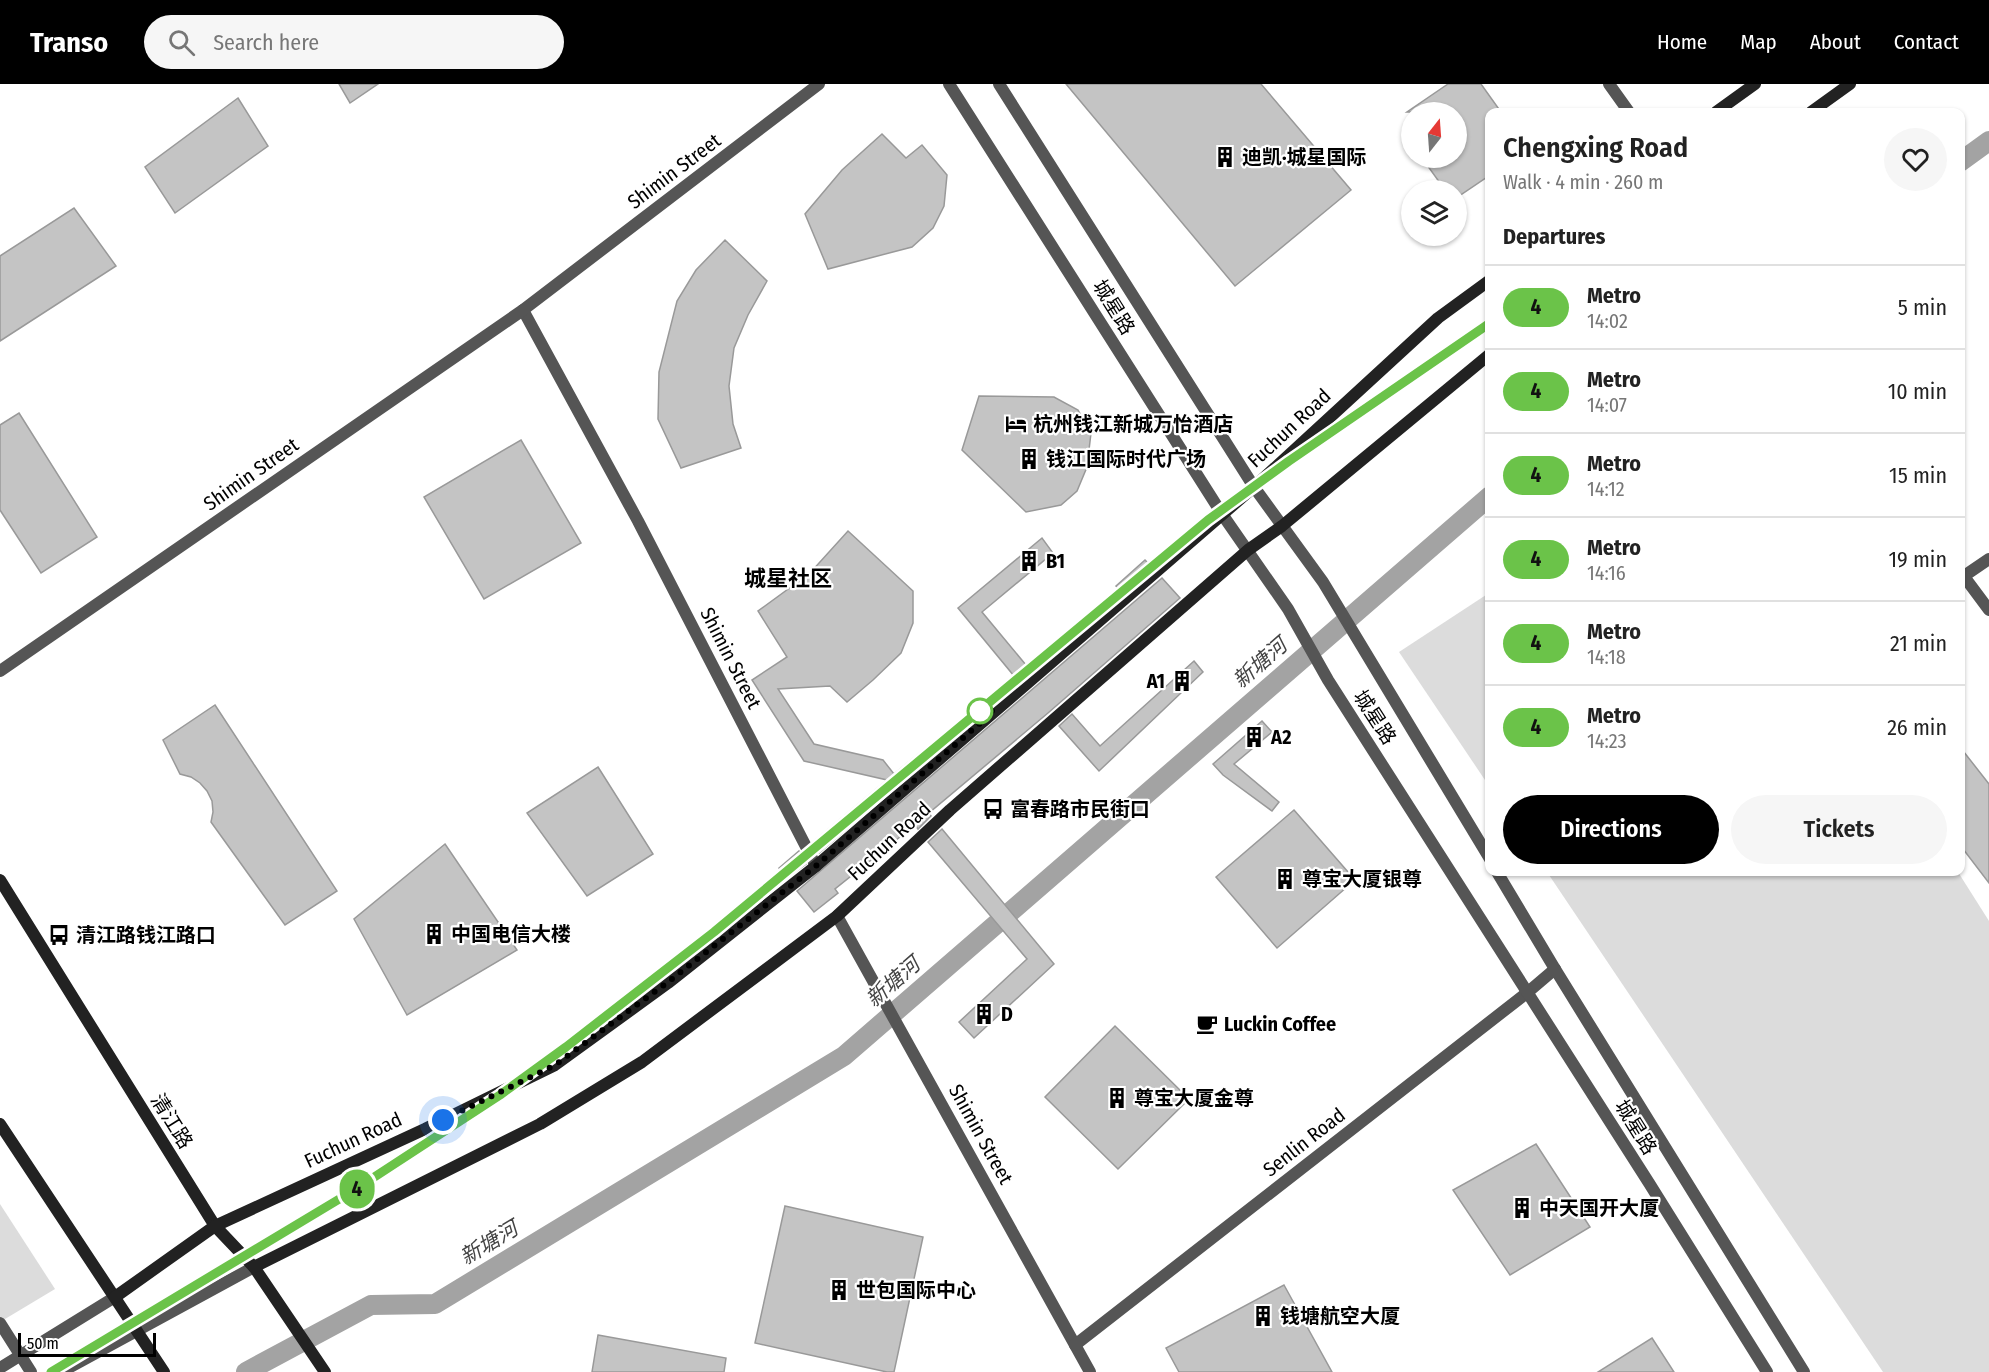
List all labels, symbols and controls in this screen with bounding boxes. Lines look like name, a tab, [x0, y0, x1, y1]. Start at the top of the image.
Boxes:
search box	[144, 15, 564, 69]
text: Transo	[30, 26, 108, 59]
icon: search	[165, 26, 198, 59]
text: Search here	[213, 29, 319, 56]
text: Home	[1657, 29, 1707, 55]
text: Map	[1740, 29, 1777, 55]
text: About	[1810, 29, 1861, 55]
text: Contact	[1894, 29, 1959, 55]
north arrow	[1401, 102, 1467, 168]
map controls	[1401, 102, 1467, 246]
street label: Shimin Street	[623, 128, 726, 214]
button: heart	[1884, 128, 1947, 191]
text: Chengxing Road	[1503, 131, 1688, 164]
building icon: 迪凯·城星国际	[1213, 145, 1237, 169]
place label: 迪凯·城星国际	[1242, 145, 1367, 169]
text: Walk · 4 min · 260 m	[1503, 170, 1663, 194]
button: layers	[1401, 180, 1467, 246]
text: Departures	[1503, 223, 1605, 250]
street label: 城星路	[1088, 275, 1140, 339]
text: Metro	[1587, 282, 1641, 309]
text: 4	[1531, 294, 1541, 320]
text: 5 min	[1898, 294, 1947, 321]
text: 14:02	[1587, 309, 1628, 333]
text: Metro	[1587, 366, 1641, 393]
text: 4	[1531, 378, 1541, 404]
text: 10 min	[1888, 378, 1947, 405]
street label: Fuchun Road	[1243, 384, 1335, 472]
text: 14:07	[1587, 393, 1627, 417]
hotel icon: 杭州钱江新城万怡酒店	[1004, 412, 1028, 436]
place label: 杭州钱江新城万怡酒店	[1033, 412, 1233, 436]
street label: Shimin Street	[199, 432, 303, 515]
building icon: 钱江国际时代广场	[1017, 447, 1041, 471]
place label: 钱江国际时代广场	[1046, 447, 1206, 471]
text: Metro	[1587, 450, 1641, 477]
text: 4	[1531, 462, 1541, 488]
text: 15 min	[1889, 462, 1947, 489]
text: 14:12	[1587, 477, 1625, 501]
text: Metro	[1587, 534, 1641, 561]
text: 4	[1531, 546, 1541, 572]
text: 19 min	[1889, 546, 1947, 573]
building icon: B1	[1017, 549, 1041, 573]
place label: B1	[1046, 549, 1065, 573]
text: 14:16	[1587, 561, 1626, 585]
district label: 城星社区	[744, 565, 832, 592]
street label: Shimin Street	[695, 603, 767, 713]
text: Metro	[1587, 618, 1641, 645]
water label: 新塘河	[1228, 630, 1295, 693]
text: 4	[1531, 630, 1541, 656]
text: 21 min	[1890, 630, 1947, 657]
text: 14:18	[1587, 645, 1626, 669]
place label: A1	[1146, 669, 1165, 693]
building icon: A1	[1170, 669, 1194, 693]
street label: 城星路	[1349, 685, 1401, 749]
unlabelled marker	[967, 698, 993, 724]
text: Metro	[1587, 702, 1641, 729]
text: 4	[1531, 714, 1541, 740]
text: 26 min	[1887, 714, 1947, 741]
building icon: A2	[1242, 725, 1266, 749]
place label: A2	[1270, 725, 1291, 749]
text: 14:23	[1587, 729, 1627, 753]
button: Directions	[1503, 795, 1719, 864]
button: Tickets	[1731, 795, 1947, 864]
street label: Fuchun Road	[843, 797, 935, 885]
bus stop icon: 富春路市民街口	[981, 797, 1005, 821]
place label: 富春路市民街口	[1010, 797, 1150, 821]
building icon: 尊宝大厦银尊	[1273, 867, 1297, 891]
place label: 尊宝大厦银尊	[1302, 867, 1422, 891]
building icon: 中国电信大楼	[422, 922, 446, 946]
place label: 中国电信大楼	[451, 922, 571, 946]
bus stop icon: 清江路钱江路口	[47, 923, 71, 947]
place label: 清江路钱江路口	[76, 923, 216, 947]
water label: 新塘河	[861, 949, 928, 1012]
building icon: D	[972, 1002, 996, 1026]
place label: D	[1001, 1002, 1013, 1026]
cafe icon: Luckin Coffee	[1195, 1012, 1219, 1036]
place label: Luckin Coffee	[1224, 1012, 1336, 1036]
street label: Shimin Street	[944, 1080, 1018, 1188]
building icon: 尊宝大厦金尊	[1105, 1086, 1129, 1110]
place label: 尊宝大厦金尊	[1134, 1086, 1254, 1110]
street label: 清江路	[146, 1089, 198, 1153]
street label: 城星路	[1610, 1095, 1662, 1159]
street label: Senlin Road	[1258, 1103, 1350, 1181]
your location	[428, 1105, 458, 1135]
street label: Fuchun Road	[300, 1107, 406, 1173]
line badge: 4	[338, 1170, 376, 1208]
text: 4	[352, 1176, 362, 1202]
building icon: 中天国开大厦	[1510, 1196, 1534, 1220]
place label: 中天国开大厦	[1539, 1196, 1659, 1220]
water label: 新塘河	[455, 1214, 526, 1270]
building icon: 世包国际中心	[827, 1278, 851, 1302]
place label: 世包国际中心	[856, 1278, 976, 1302]
building icon: 钱塘航空大厦	[1251, 1304, 1275, 1328]
place label: 钱塘航空大厦	[1280, 1304, 1400, 1328]
scale bar	[18, 1330, 156, 1358]
text: 50 m	[27, 1334, 59, 1353]

